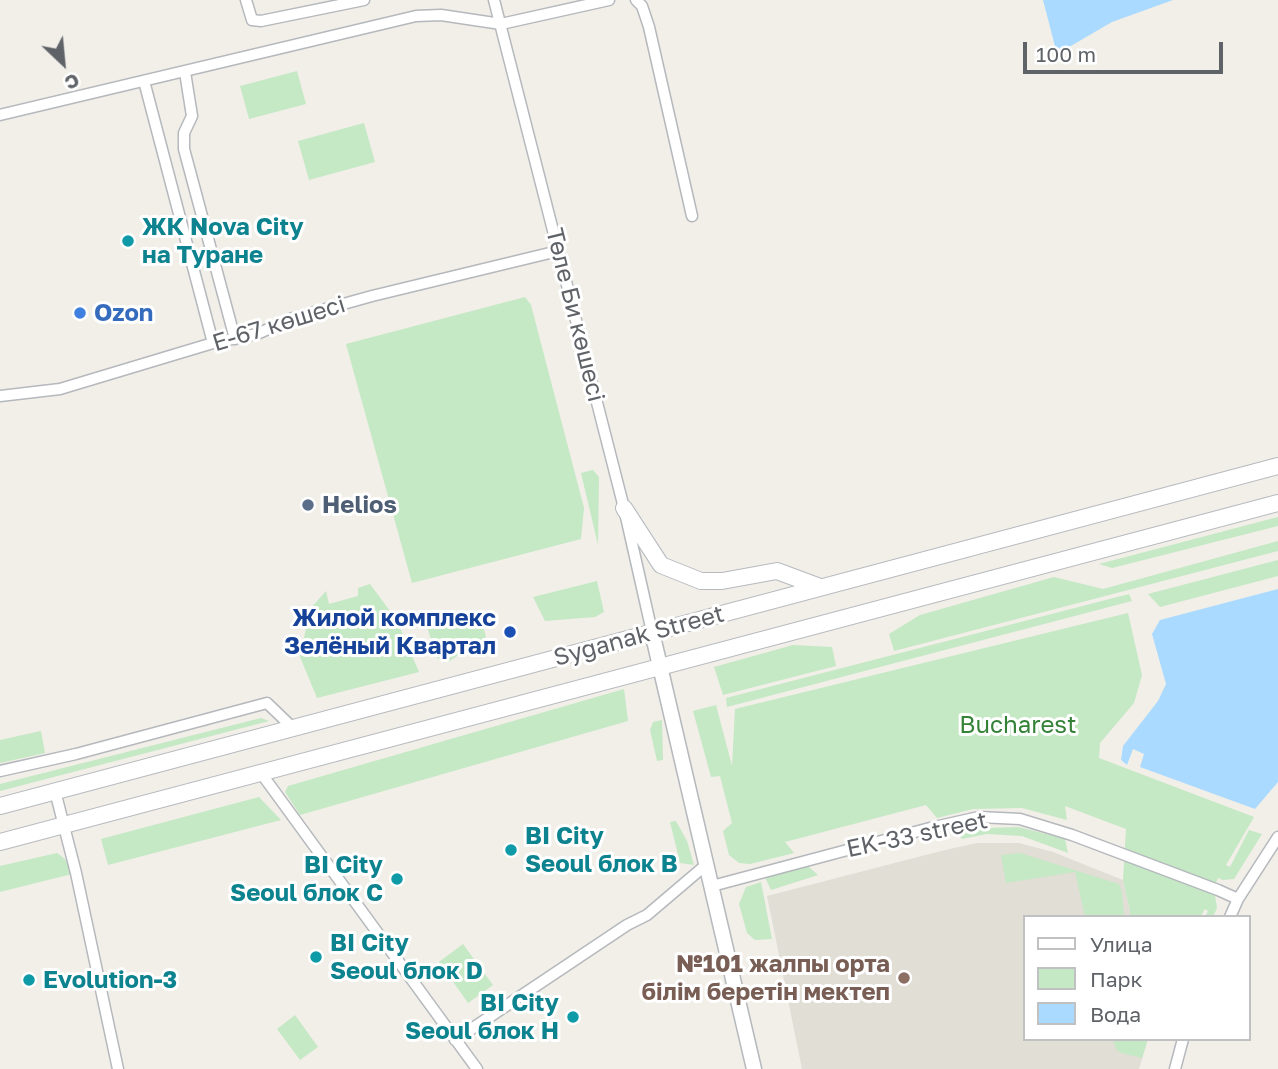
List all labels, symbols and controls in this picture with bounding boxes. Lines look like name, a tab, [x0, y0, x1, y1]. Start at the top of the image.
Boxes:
north arrow	[28, 28, 98, 98]
scale bar	[1026, 28, 1226, 72]
text: 100 m	[1036, 41, 1096, 67]
text: С	[61, 69, 84, 96]
place label: ЖК Nova City на Туране	[142, 213, 304, 269]
street label: Төле Би көшесі	[539, 225, 611, 405]
marker: ЖК Nova City на Туране	[120, 233, 136, 249]
street label: Е-67 көшесі	[209, 290, 349, 358]
place label: Ozon	[94, 299, 153, 327]
marker: Ozon	[72, 305, 88, 321]
place label: Helios	[322, 491, 397, 519]
marker: Helios	[300, 497, 316, 513]
street label: Syganak Street	[551, 599, 727, 673]
place label: Жилой комплекс Зелёный Квартал	[284, 604, 496, 660]
marker: Жилой комплекс Зелёный Квартал	[502, 624, 518, 640]
park label: Bucharest	[959, 711, 1077, 739]
street label: EK-33 street	[844, 806, 990, 864]
place label: BI City Seoul блок B	[525, 822, 678, 878]
marker: BI City Seoul блок B	[503, 842, 519, 858]
place label: BI City Seoul блок C	[230, 851, 383, 907]
marker: BI City Seoul блок C	[389, 871, 405, 887]
legend	[1023, 915, 1250, 1041]
place label: BI City Seoul блок D	[330, 929, 483, 985]
text: Улица	[1090, 931, 1153, 957]
marker: BI City Seoul блок D	[308, 949, 324, 965]
place label: №101 жалпы орта білім беретін мектеп	[642, 950, 890, 1006]
place label: Evolution-3	[43, 966, 177, 994]
text: Парк	[1090, 966, 1143, 992]
marker: №101 жалпы орта білім беретін мектеп	[896, 970, 912, 986]
marker: Evolution-3	[21, 972, 37, 988]
place label: BI City Seoul блок H	[405, 989, 559, 1045]
text: Вода	[1090, 1001, 1141, 1027]
marker: BI City Seoul блок H	[565, 1009, 581, 1025]

